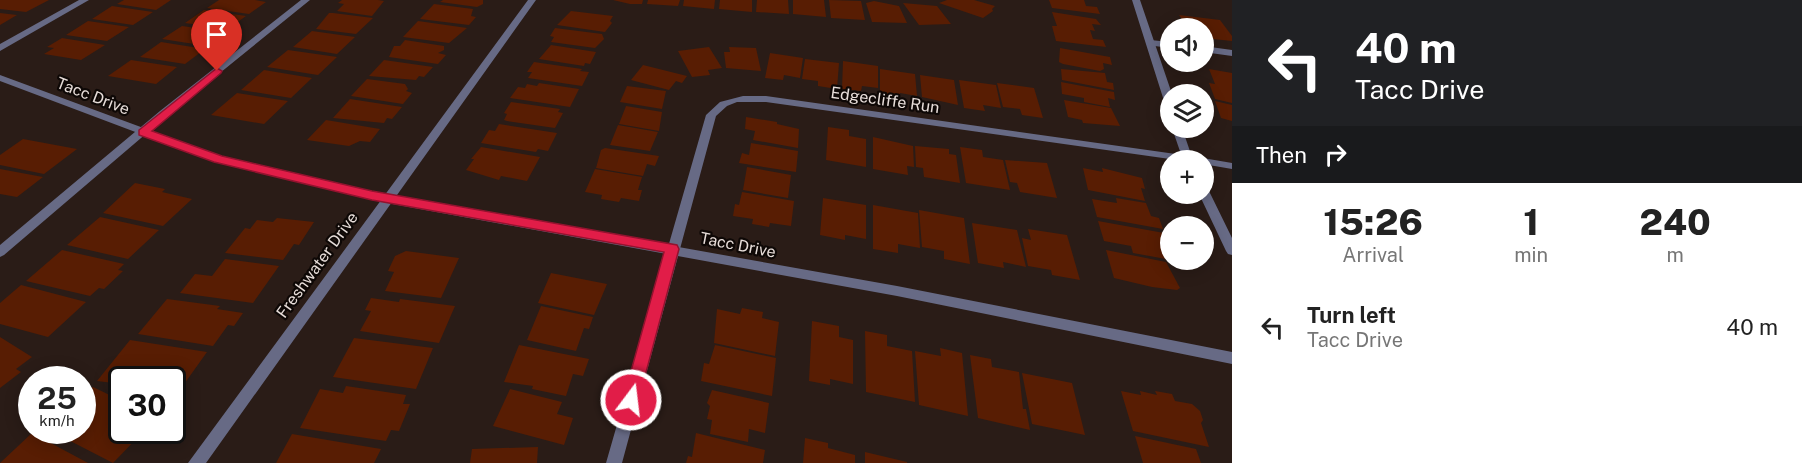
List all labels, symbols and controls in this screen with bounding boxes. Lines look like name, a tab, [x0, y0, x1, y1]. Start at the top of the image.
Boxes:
pin	[191, 9, 242, 71]
icon: arrive	[200, 18, 233, 51]
map controls	[1160, 18, 1214, 270]
button: sound	[1160, 18, 1214, 72]
text: 40 m	[1355, 23, 1457, 72]
icon: left	[1256, 24, 1334, 102]
street label: Tacc Drive	[54, 73, 132, 119]
text: Tacc Drive	[1355, 73, 1485, 105]
street label: Edgecliffe Run	[829, 83, 941, 117]
button: layers	[1160, 84, 1214, 138]
icon: right	[1319, 138, 1352, 171]
text: Then	[1256, 142, 1307, 168]
button: +	[1160, 150, 1214, 204]
text: 15:26	[1323, 201, 1423, 243]
text: 1	[1523, 201, 1539, 243]
text: 240	[1639, 201, 1711, 243]
street label: Freshwater Drive	[272, 208, 362, 322]
button: −	[1160, 216, 1214, 270]
street label: Tacc Drive	[698, 228, 778, 262]
text: Arrival	[1342, 243, 1404, 267]
text: min	[1514, 243, 1548, 267]
text: m	[1666, 243, 1684, 267]
text: Turn left	[1307, 302, 1396, 328]
icon: left	[1256, 311, 1289, 344]
text: 40 m	[1726, 314, 1778, 340]
text: Tacc Drive	[1307, 328, 1403, 352]
speed limit sign: 30	[108, 366, 186, 444]
position arrow	[599, 368, 663, 432]
text: 25	[37, 380, 77, 416]
text: km/h	[39, 412, 75, 429]

